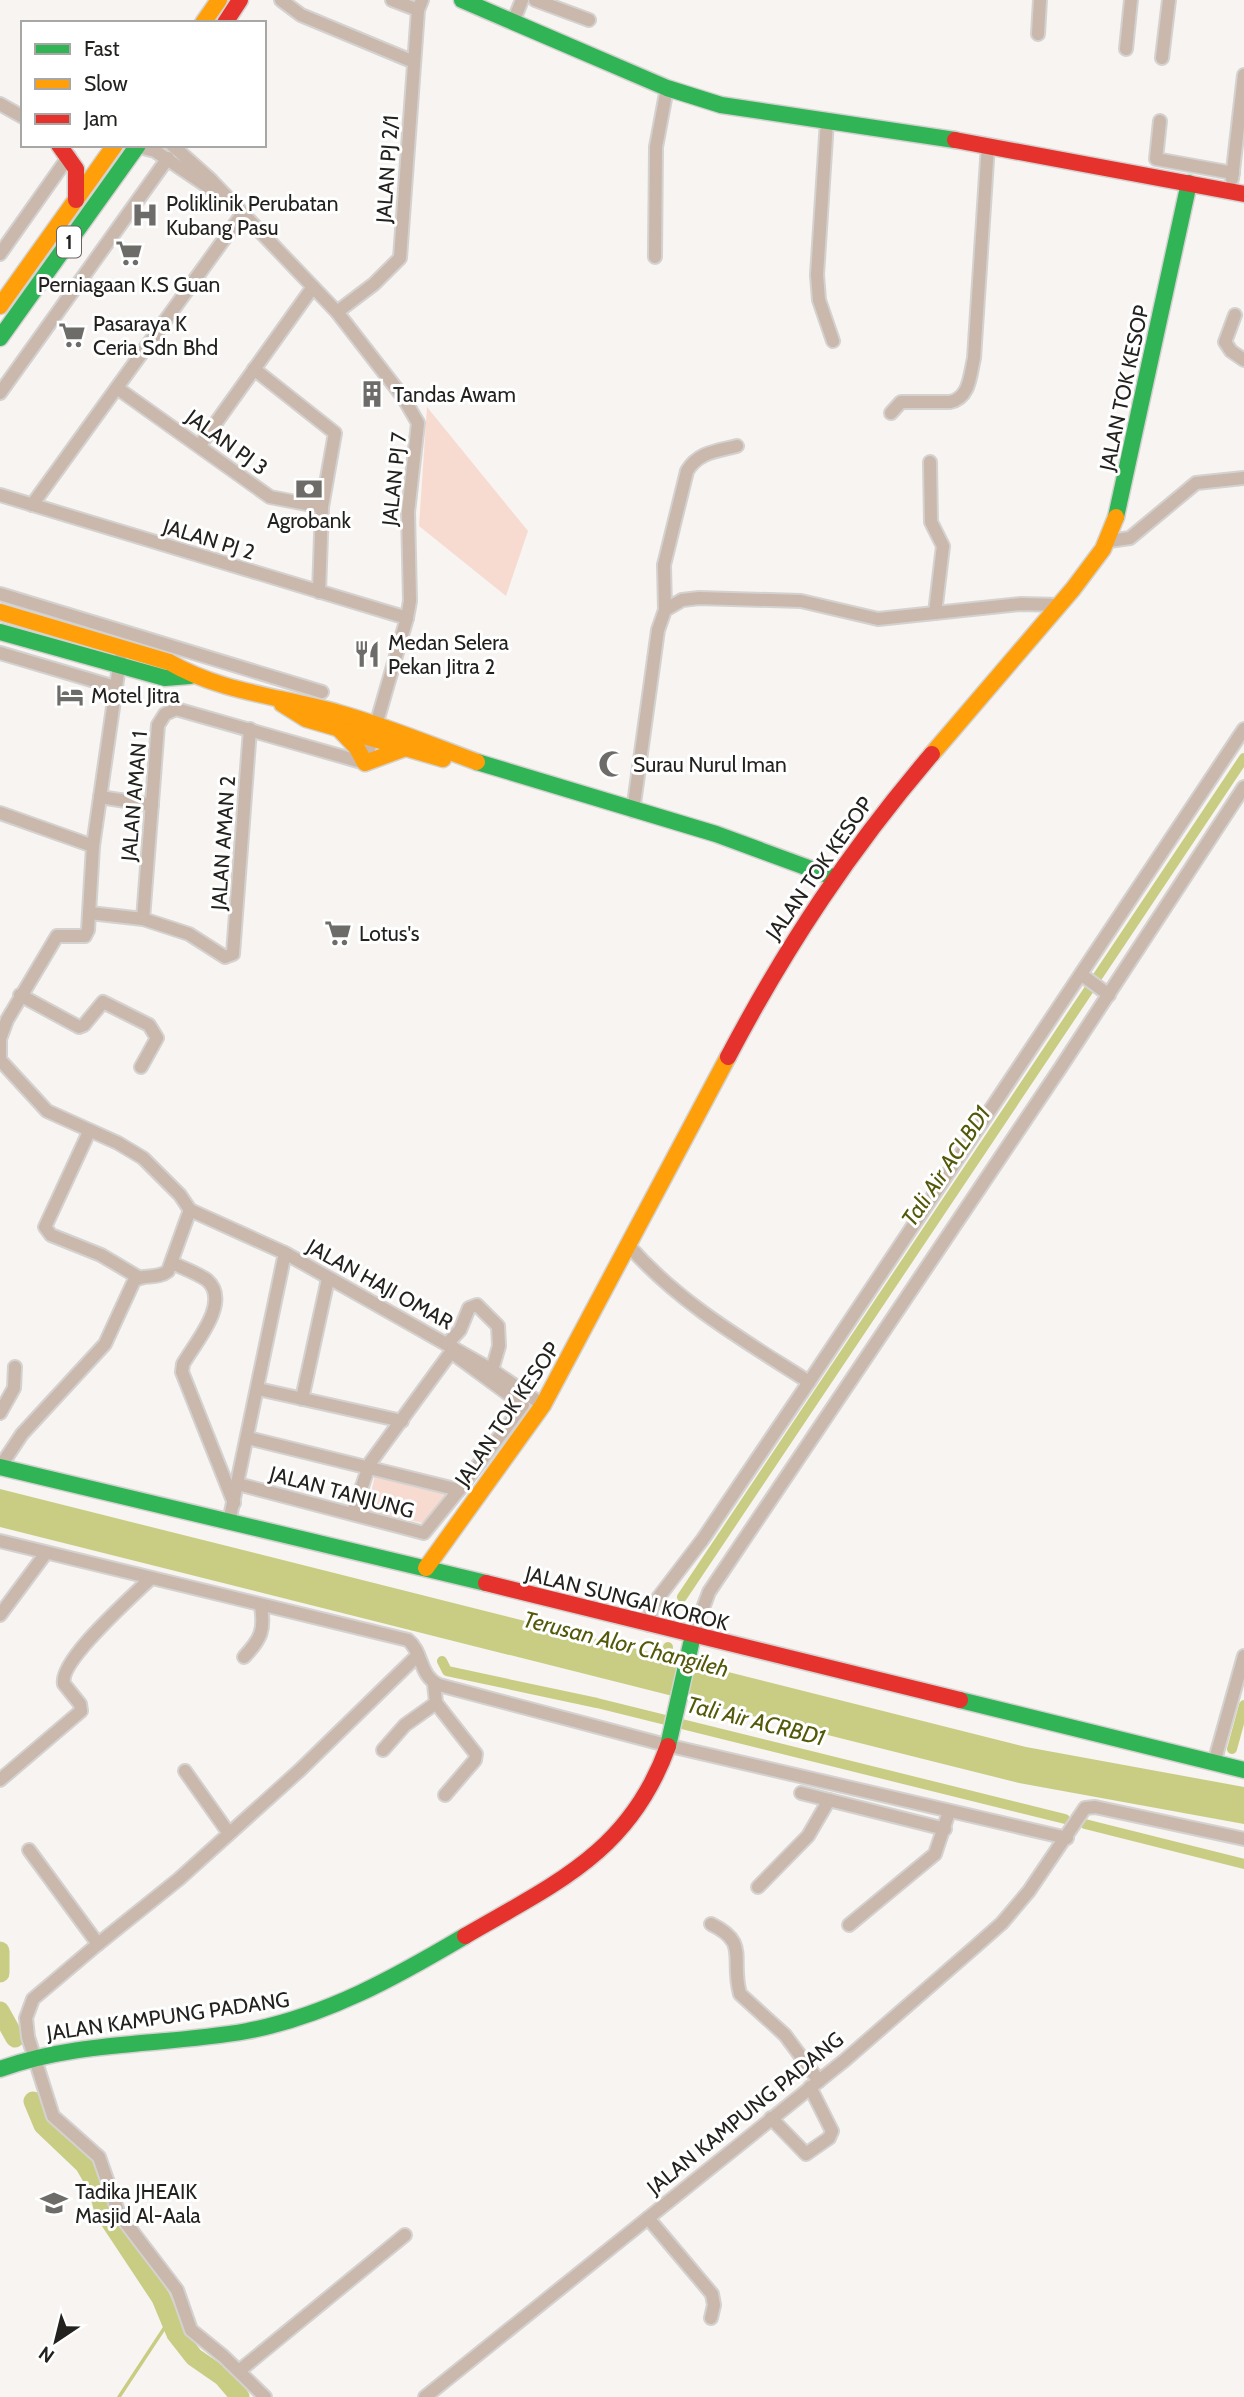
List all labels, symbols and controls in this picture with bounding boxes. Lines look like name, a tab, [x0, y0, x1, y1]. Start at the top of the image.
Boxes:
legend	[21, 21, 266, 147]
text: Fast	[84, 36, 120, 61]
text: Slow	[84, 71, 128, 96]
text: Jam	[83, 106, 118, 131]
street label: JALAN PJ 2/1	[371, 114, 403, 225]
place label: Poliklinik Perubatan Kubang Pasu	[166, 191, 338, 240]
hospital icon: Poliklinik Perubatan Kubang Pasu	[130, 200, 160, 230]
road number: 1	[57, 226, 81, 258]
supermarket icon: Perniagaan K.S Guan	[114, 238, 144, 268]
place label: Perniagaan K.S Guan	[38, 272, 220, 297]
street label: JALAN TOK KESOP	[1094, 303, 1154, 474]
place label: Pasaraya K Ceria Sdn Bhd	[93, 311, 218, 360]
supermarket icon: Pasaraya K Ceria Sdn Bhd	[57, 320, 87, 350]
building icon: Tandas Awam	[357, 379, 387, 409]
place label: Tandas Awam	[393, 382, 516, 407]
street label: JALAN PJ 3	[181, 403, 273, 480]
street label: JALAN PJ 7	[377, 431, 411, 528]
bank icon: Agrobank	[294, 474, 324, 504]
place label: Agrobank	[267, 508, 352, 533]
street label: JALAN PJ 2	[159, 513, 258, 565]
place label: Medan Selera Pekan Jitra 2	[388, 630, 509, 679]
restaurant icon: Medan Selera Pekan Jitra 2	[352, 639, 382, 669]
hotel icon: Motel Jitra	[55, 680, 85, 710]
place label: Motel Jitra	[91, 683, 180, 708]
street label: JALAN AMAN 1	[116, 730, 152, 863]
mosque icon: Surau Nurul Iman	[597, 749, 627, 779]
place label: Surau Nurul Iman	[633, 752, 787, 777]
street label: JALAN AMAN 2	[206, 775, 240, 912]
street label: JALAN TOK KESOP	[760, 792, 878, 945]
supermarket icon: Lotus's	[323, 918, 353, 948]
place label: Lotus's	[359, 921, 420, 946]
water label: Tali Air ACLBD1	[895, 1100, 997, 1232]
street label: JALAN HAJI OMAR	[302, 1233, 458, 1335]
street label: JALAN TOK KESOP	[449, 1337, 565, 1492]
street label: JALAN TANJUNG	[266, 1460, 417, 1523]
street label: JALAN SUNGAI KOROK	[522, 1560, 731, 1635]
water label: Terusan Alor Changileh	[520, 1605, 732, 1683]
water label: Tali Air ACRBD1	[684, 1690, 828, 1752]
street label: JALAN KAMPUNG PADANG	[44, 1987, 291, 2046]
street label: JALAN KAMPUNG PADANG	[641, 2026, 848, 2200]
place label: Tadika JHEAIK Masjid Al-Aala	[75, 2179, 201, 2229]
school or university icon: Tadika JHEAIK Masjid Al-Aala	[39, 2188, 69, 2218]
north arrow	[21, 2306, 91, 2376]
text: N	[34, 2341, 59, 2368]

